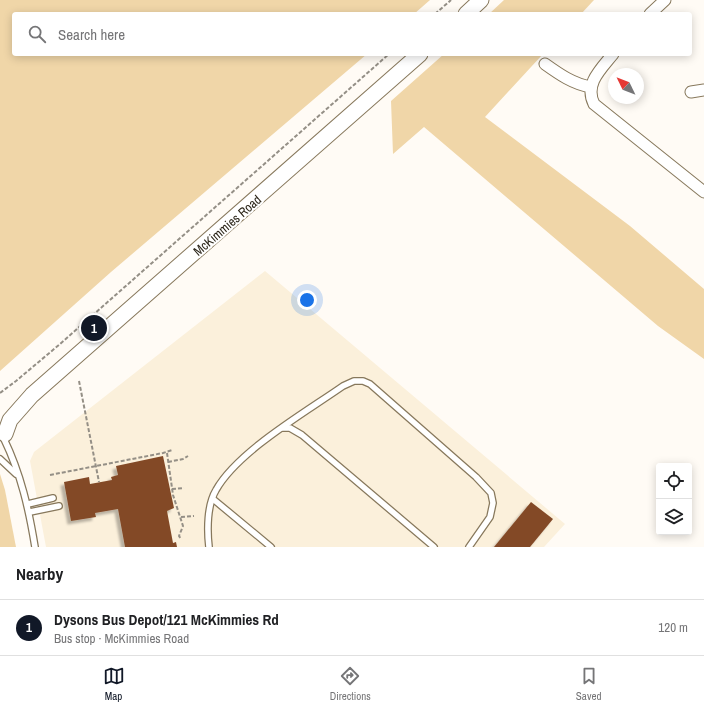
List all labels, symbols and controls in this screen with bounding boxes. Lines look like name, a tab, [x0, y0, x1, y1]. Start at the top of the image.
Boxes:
search box	[12, 12, 692, 56]
icon: search	[26, 23, 48, 45]
text: Search here	[58, 24, 125, 45]
north arrow	[608, 68, 644, 104]
street label: McKimmies Road	[190, 191, 265, 260]
your location	[297, 290, 317, 310]
pin: 1	[81, 313, 107, 343]
map controls	[656, 463, 692, 535]
button: locate	[656, 463, 692, 499]
button: layers	[656, 499, 692, 535]
text: Nearby	[16, 562, 63, 585]
text: Dysons Bus Depot/121 McKimmies Rd	[54, 609, 279, 630]
text: 1	[26, 619, 32, 636]
text: 120 m	[658, 619, 688, 636]
text: Bus stop · McKimmies Road	[54, 630, 189, 647]
tab: Map	[103, 665, 125, 703]
tab: Directions	[330, 665, 371, 703]
tab: Saved	[576, 665, 601, 703]

